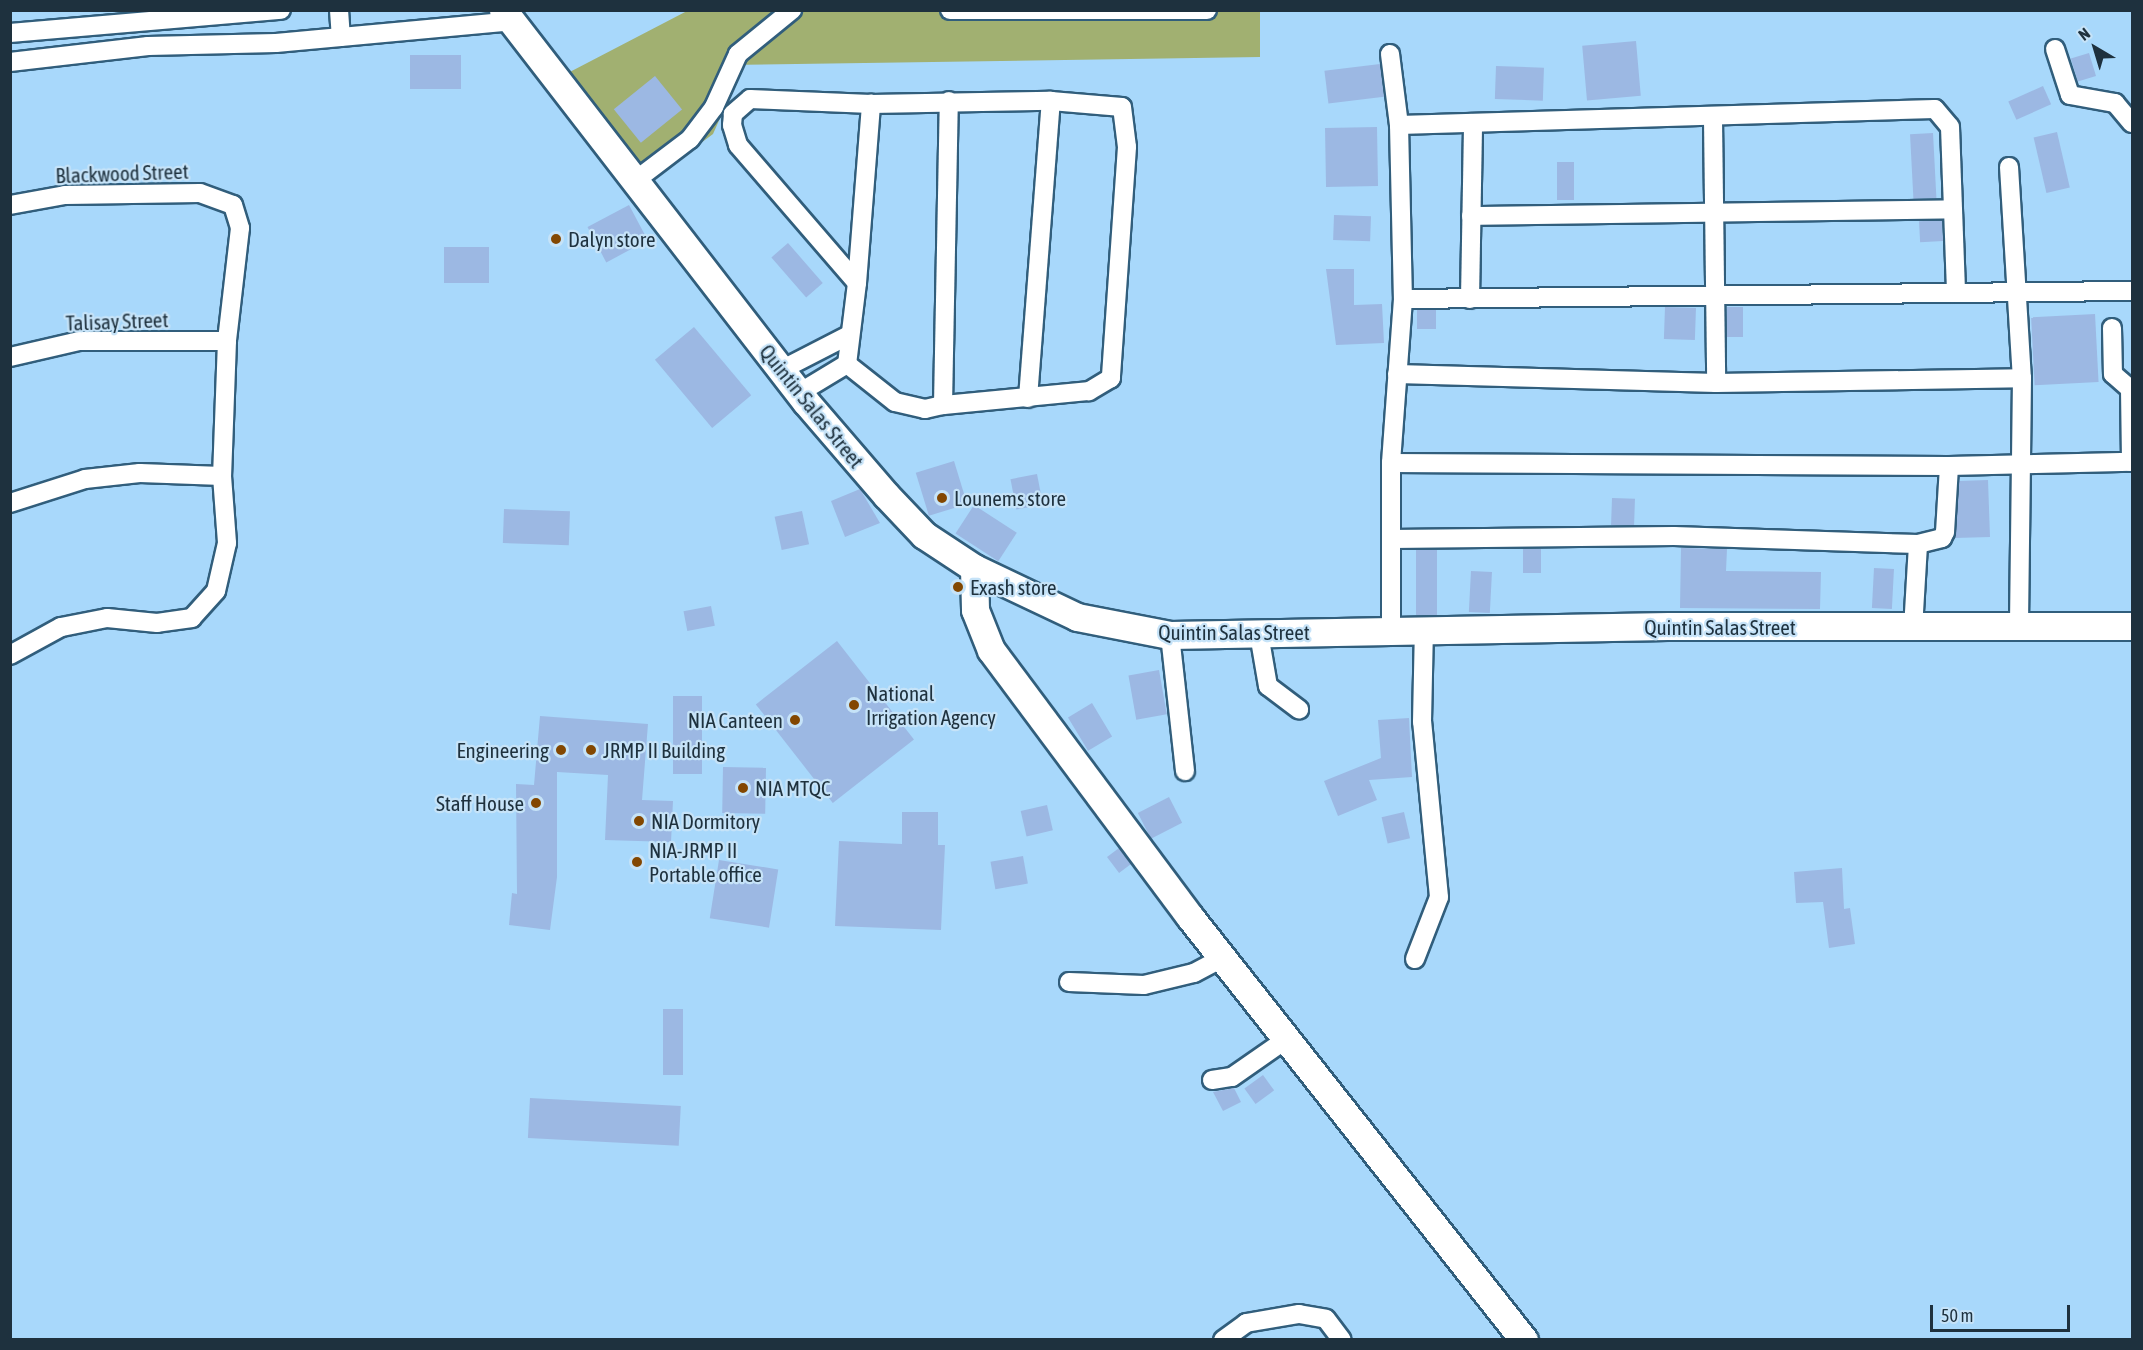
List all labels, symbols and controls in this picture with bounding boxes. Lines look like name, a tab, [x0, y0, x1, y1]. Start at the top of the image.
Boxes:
north arrow	[2065, 18, 2125, 78]
text: N	[2075, 24, 2093, 44]
street label: Blackwood Street	[55, 158, 189, 188]
place label: Dalyn store	[568, 226, 655, 252]
marker: Dalyn store	[549, 232, 563, 246]
street label: Talisay Street	[65, 307, 169, 335]
street label: Quintin Salas Street	[754, 339, 870, 473]
place label: Lounems store	[954, 485, 1066, 511]
marker: Lounems store	[935, 491, 949, 505]
place label: Exash store	[970, 574, 1057, 600]
marker: Exash store	[951, 580, 965, 594]
street label: Quintin Salas Street	[1644, 614, 1796, 640]
street label: Quintin Salas Street	[1158, 619, 1310, 645]
place label: National Irrigation Agency	[866, 680, 996, 730]
marker: National Irrigation Agency	[847, 698, 861, 712]
place label: NIA Canteen	[688, 707, 783, 733]
marker: NIA Canteen	[788, 713, 802, 727]
place label: Engineering	[457, 737, 549, 763]
place label: JRMP II Building	[603, 737, 725, 763]
marker: Engineering	[554, 743, 568, 757]
marker: JRMP II Building	[584, 743, 598, 757]
place label: NIA MTQC	[755, 775, 830, 801]
marker: NIA MTQC	[736, 781, 750, 795]
place label: Staff House	[436, 790, 524, 816]
marker: Staff House	[529, 796, 543, 810]
place label: NIA Dormitory	[651, 808, 760, 834]
marker: NIA Dormitory	[632, 814, 646, 828]
place label: NIA-JRMP II Portable office	[649, 837, 762, 887]
marker: NIA-JRMP II Portable office	[630, 855, 644, 869]
scale bar	[1933, 1293, 2072, 1331]
text: 50 m	[1941, 1305, 1973, 1326]

